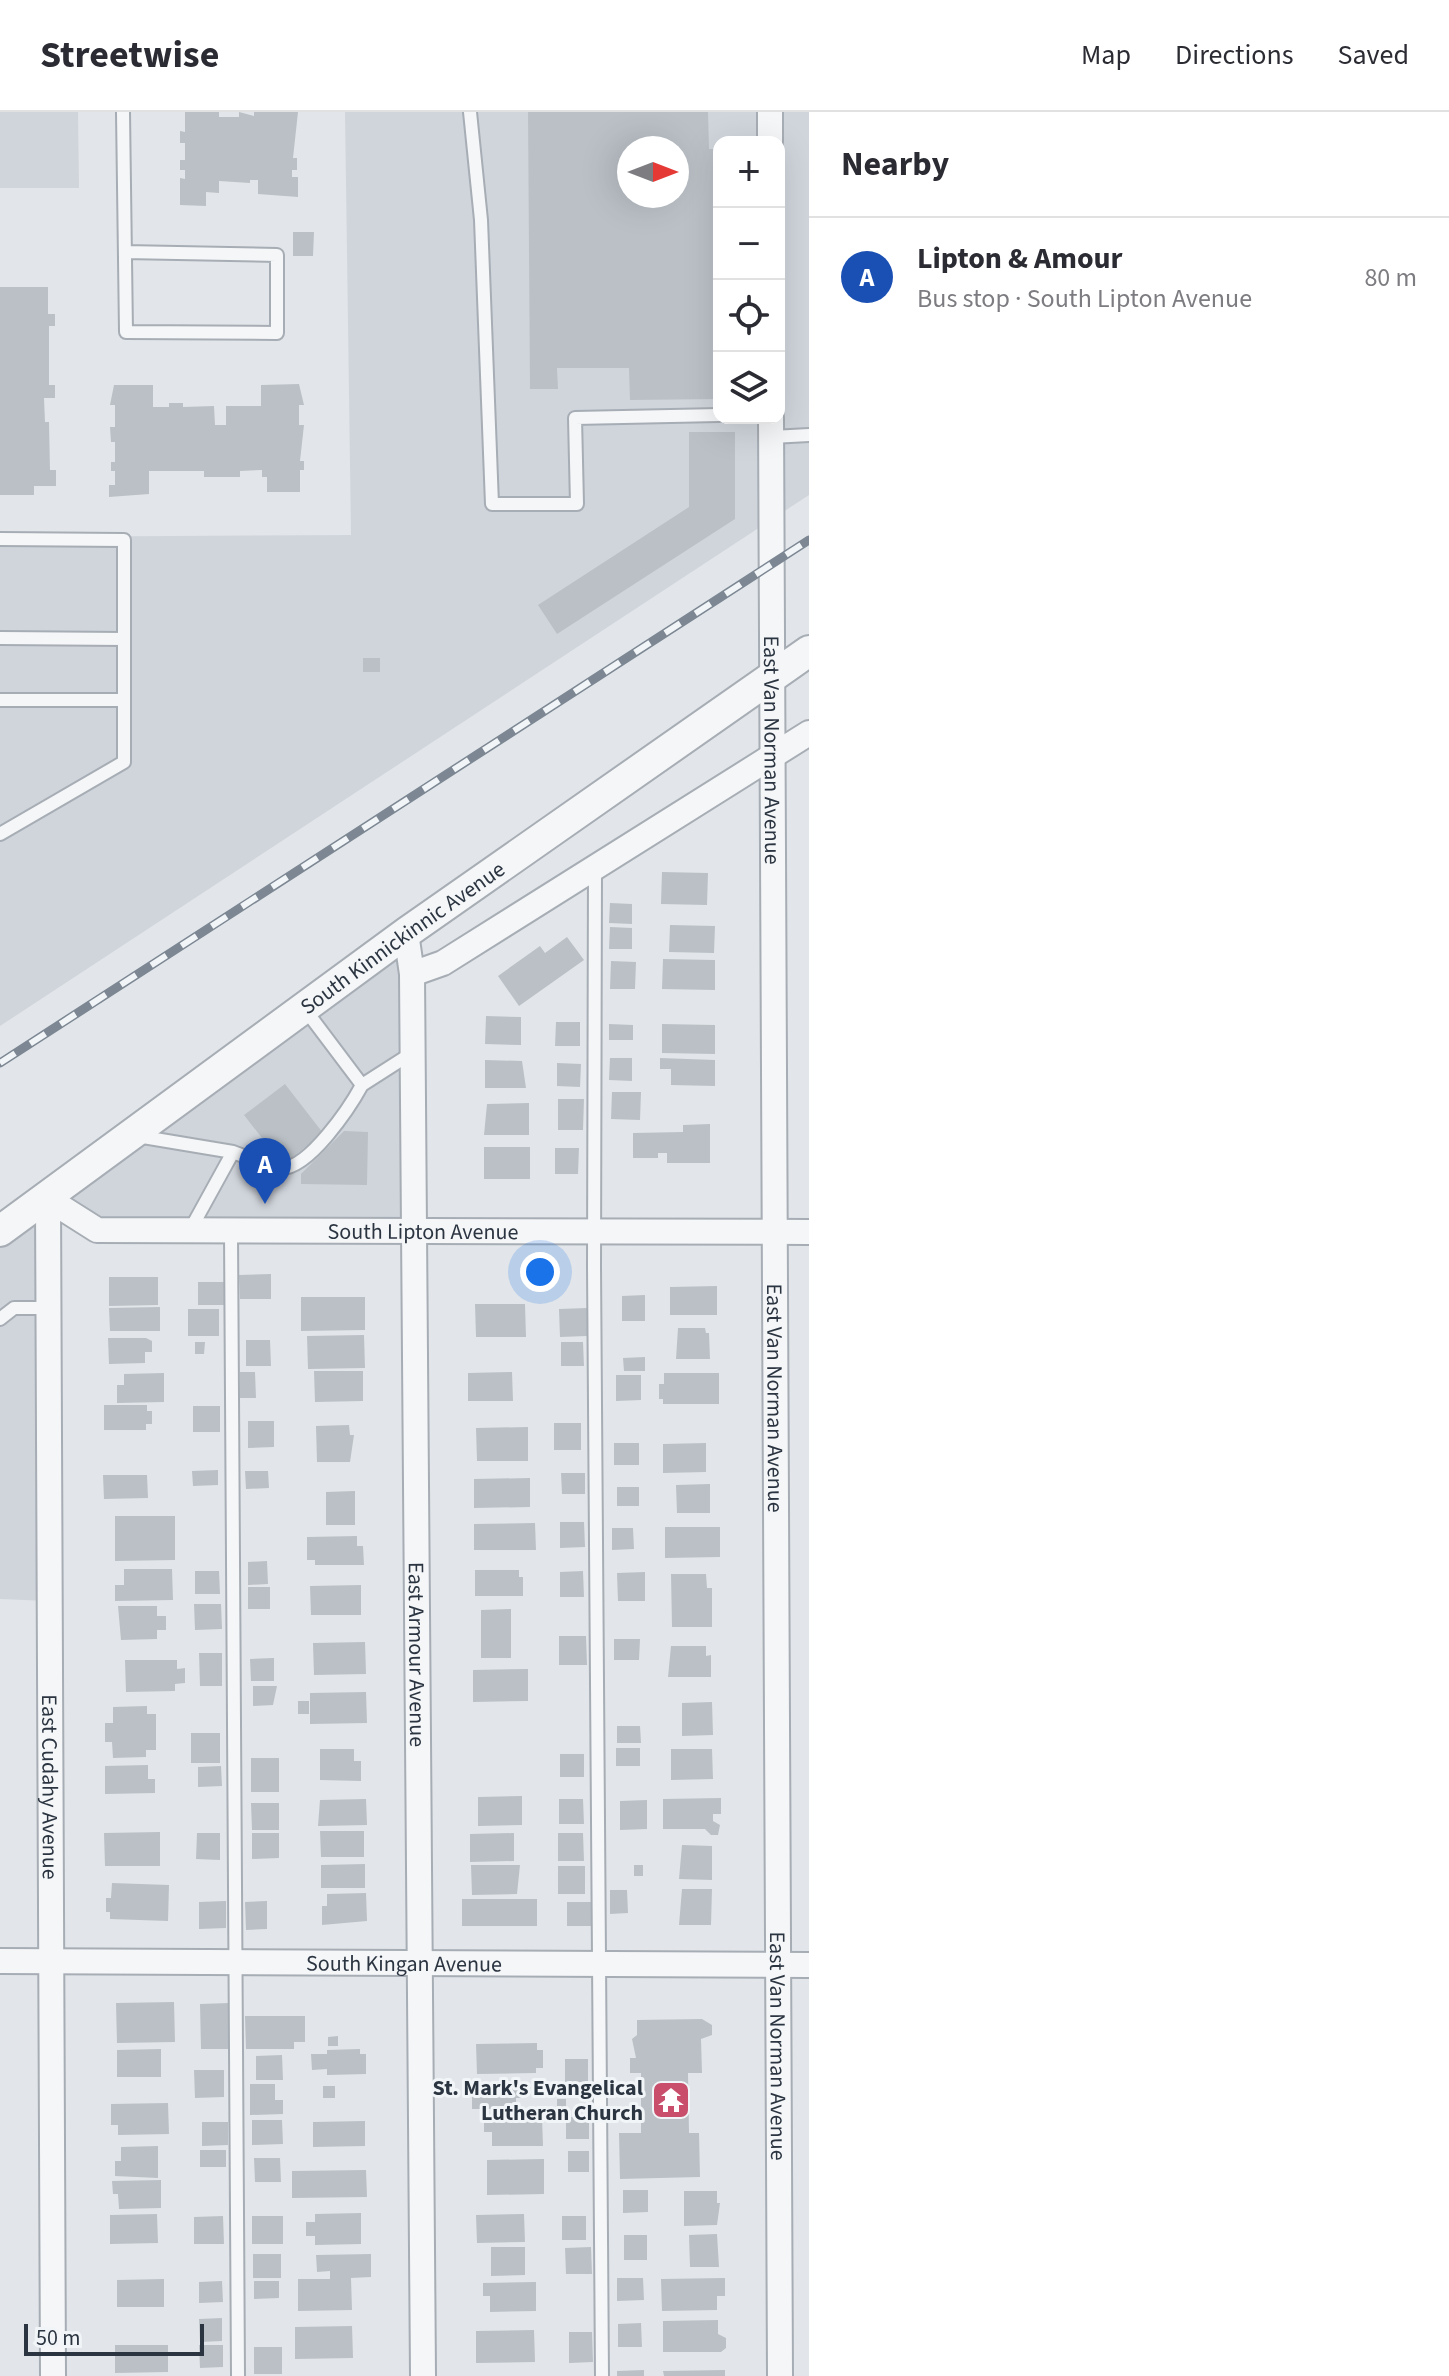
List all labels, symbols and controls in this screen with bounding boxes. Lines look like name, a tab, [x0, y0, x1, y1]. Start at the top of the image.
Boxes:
text: Streetwise	[40, 28, 219, 82]
text: Map	[1081, 35, 1131, 75]
text: Directions	[1175, 35, 1294, 75]
text: Saved	[1338, 35, 1409, 75]
north arrow	[617, 136, 689, 208]
map controls	[713, 136, 785, 424]
button: +	[713, 136, 785, 208]
text: Nearby	[841, 140, 949, 189]
button: −	[713, 208, 785, 280]
text: Lipton & Amour	[917, 237, 1123, 280]
text: A	[860, 259, 874, 296]
text: 80 m	[1364, 259, 1417, 296]
button: locate	[713, 280, 785, 352]
text: Bus stop · South Lipton Avenue	[917, 280, 1252, 317]
button: layers	[713, 352, 785, 424]
street label: East Van Norman Avenue	[755, 635, 788, 865]
street label: South Kinnickinnic Avenue	[294, 854, 512, 1023]
pin: A	[239, 1138, 291, 1204]
street label: South Lipton Avenue	[328, 1216, 519, 1248]
your location	[520, 1252, 560, 1292]
street label: East Van Norman Avenue	[758, 1283, 791, 1513]
street label: East Armour Avenue	[400, 1562, 433, 1747]
street label: East Cudahy Avenue	[33, 1694, 66, 1880]
street label: East Van Norman Avenue	[761, 1931, 794, 2161]
street label: South Kingan Avenue	[306, 1948, 502, 1980]
place label: St. Mark's Evangelical Lutheran Church	[433, 2072, 644, 2129]
temple icon: St. Mark's Evangelical Lutheran Church	[650, 2079, 692, 2121]
scale bar	[24, 2320, 204, 2356]
text: 50 m	[36, 2322, 81, 2354]

